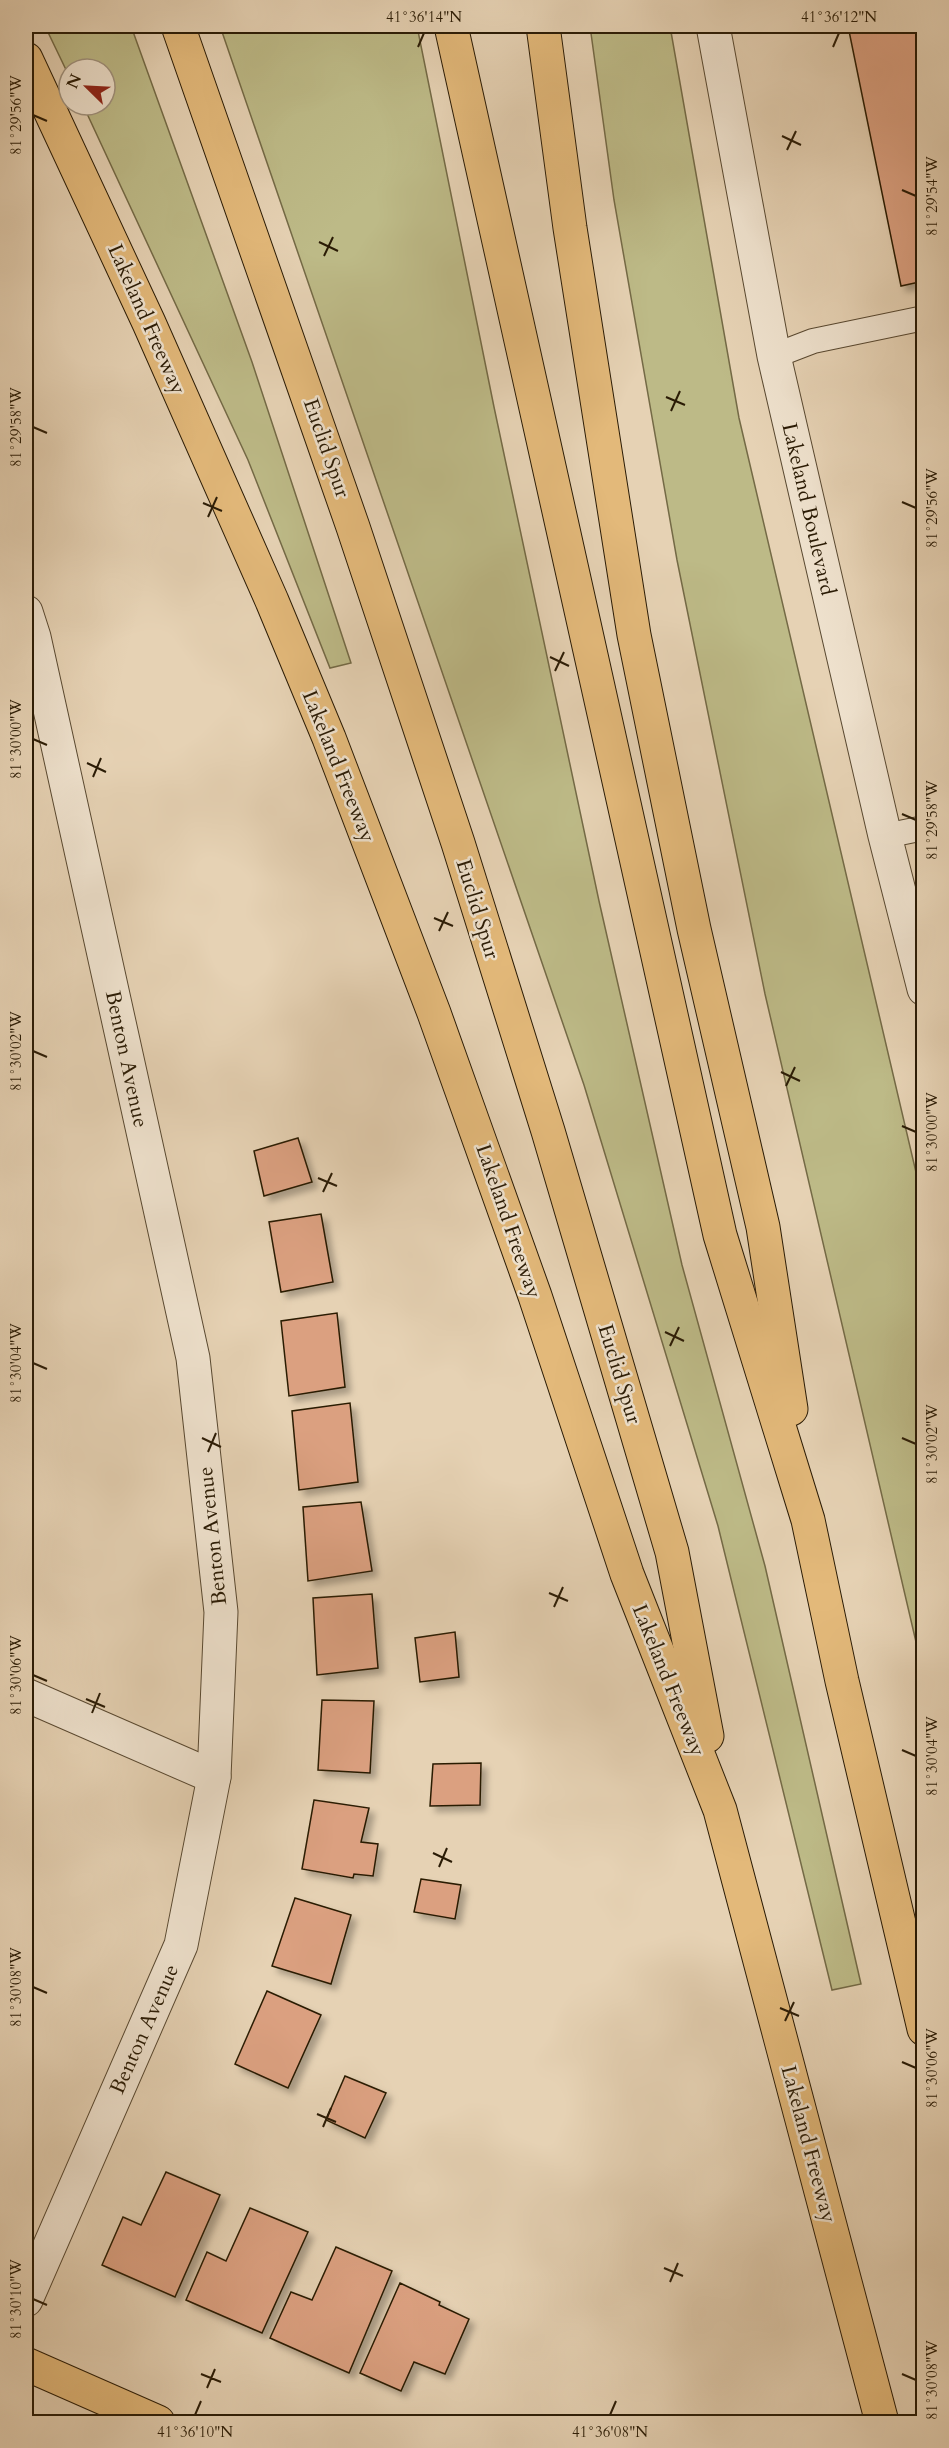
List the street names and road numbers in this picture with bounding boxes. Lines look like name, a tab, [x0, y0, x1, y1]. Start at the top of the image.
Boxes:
street label: Lakeland Freeway	[100, 240, 193, 399]
street label: Euclid Spur	[296, 395, 357, 502]
street label: Lakeland Boulevard	[775, 420, 842, 598]
street label: Lakeland Freeway	[295, 686, 382, 846]
street label: Euclid Spur	[449, 856, 507, 963]
street label: Benton Avenue	[98, 988, 155, 1130]
street label: Lakeland Freeway	[469, 1140, 549, 1302]
street label: Euclid Spur	[591, 1321, 649, 1428]
street label: Benton Avenue	[191, 1465, 234, 1607]
street label: Lakeland Freeway	[625, 1600, 712, 1760]
street label: Benton Avenue	[103, 1960, 186, 2099]
street label: Lakeland Freeway	[774, 2062, 843, 2226]

